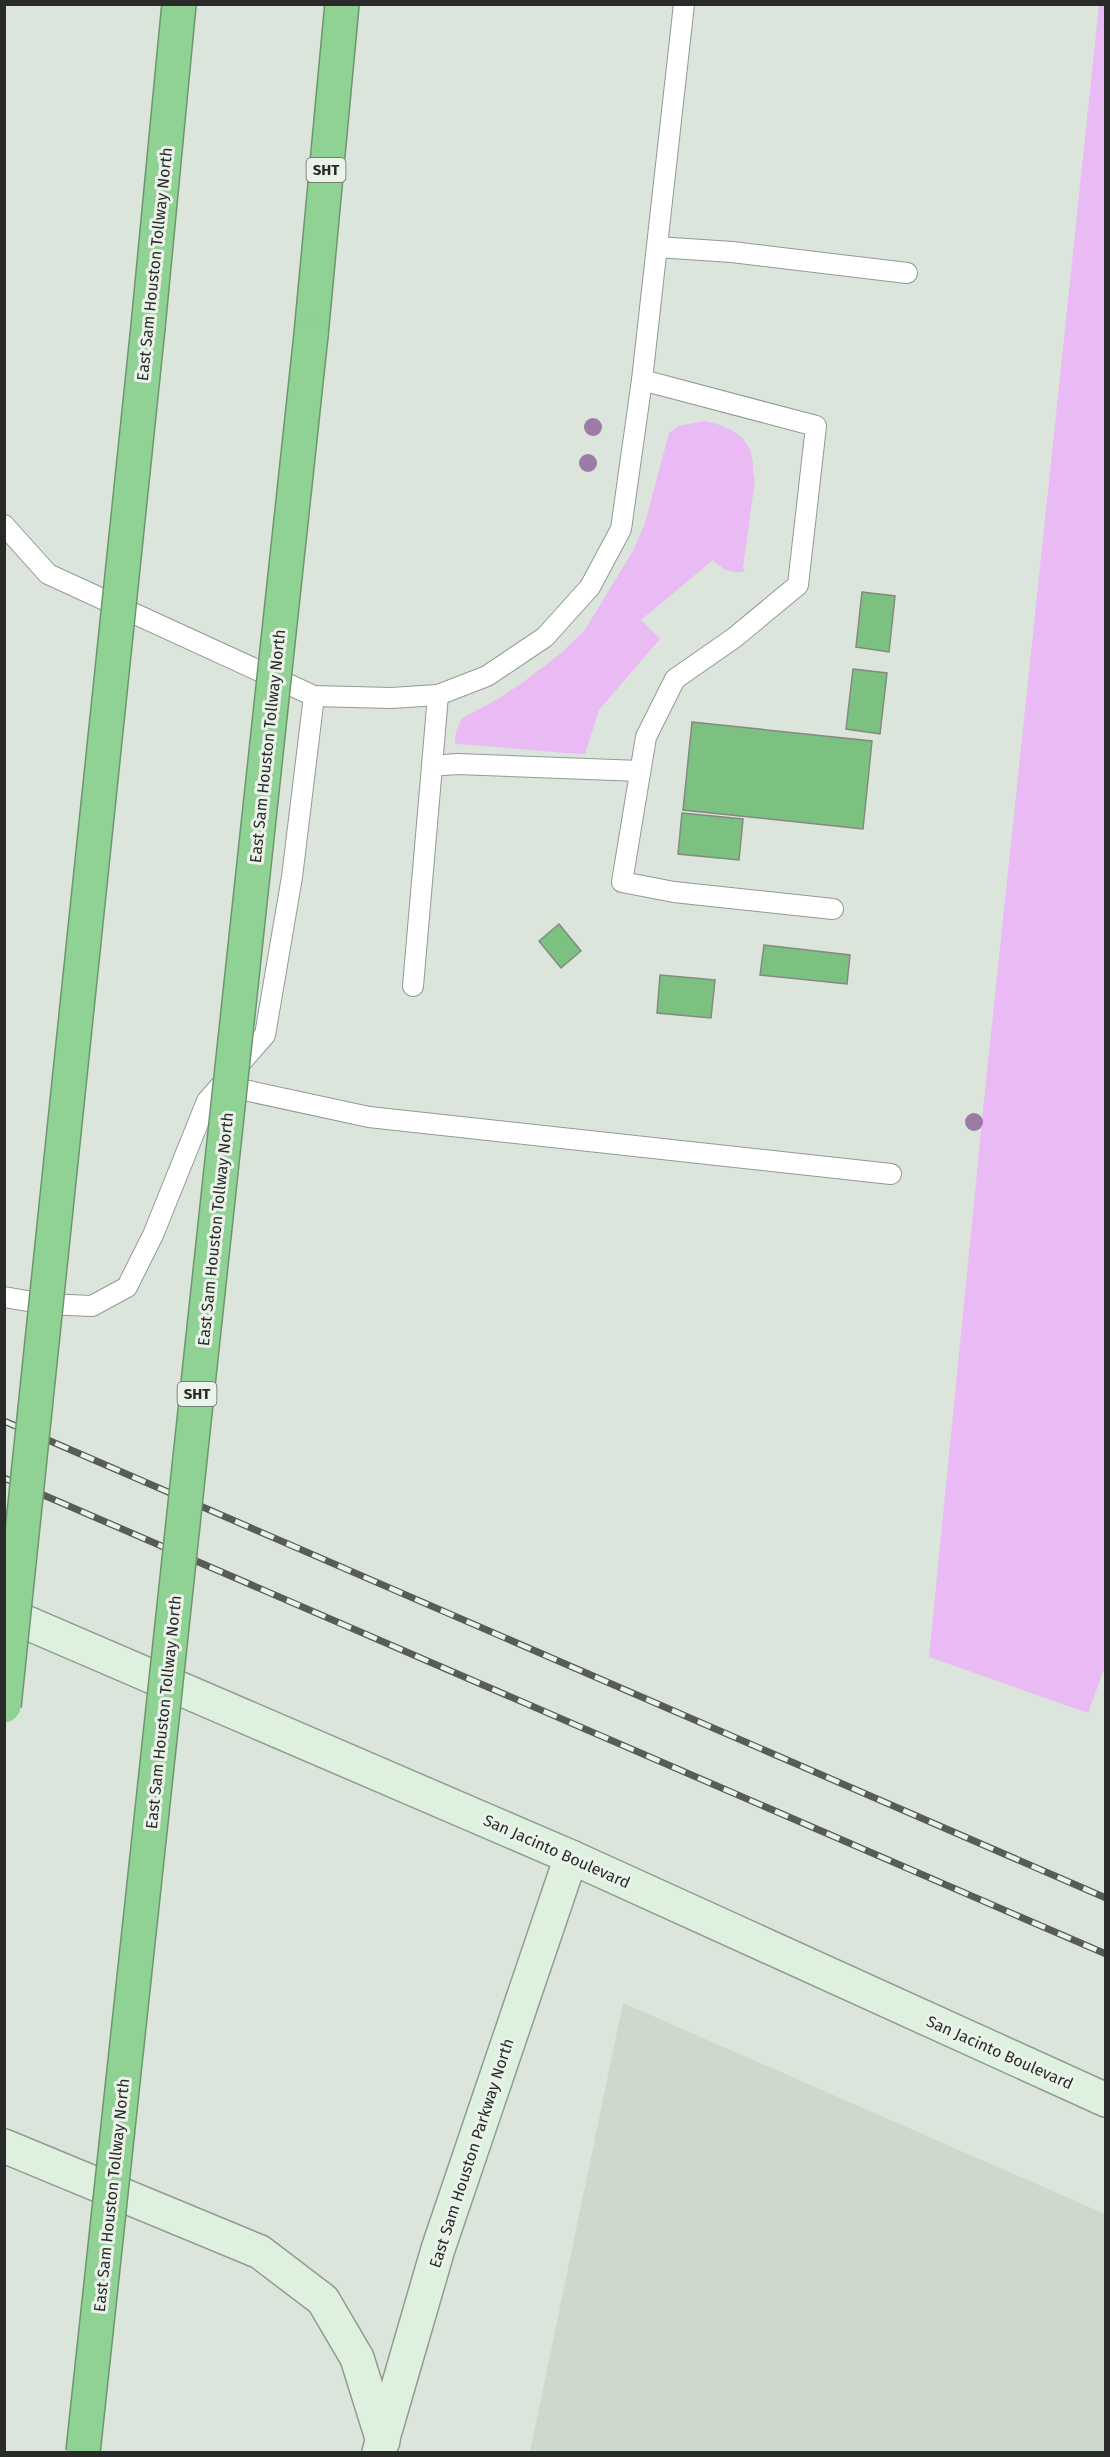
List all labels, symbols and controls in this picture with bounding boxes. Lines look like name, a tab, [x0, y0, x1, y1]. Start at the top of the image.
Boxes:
street label: East Sam Houston Tollway North	[133, 146, 176, 382]
road number: SHT	[306, 158, 346, 182]
street label: East Sam Houston Tollway North	[246, 628, 289, 864]
street label: East Sam Houston Tollway North	[194, 1111, 237, 1347]
road number: SHT	[178, 1382, 216, 1406]
street label: East Sam Houston Tollway North	[142, 1594, 185, 1830]
street label: San Jacinto Boulevard	[481, 1811, 633, 1892]
street label: San Jacinto Boulevard	[924, 2012, 1076, 2093]
street label: East Sam Houston Parkway North	[425, 2036, 518, 2270]
street label: East Sam Houston Tollway North	[90, 2077, 133, 2313]

